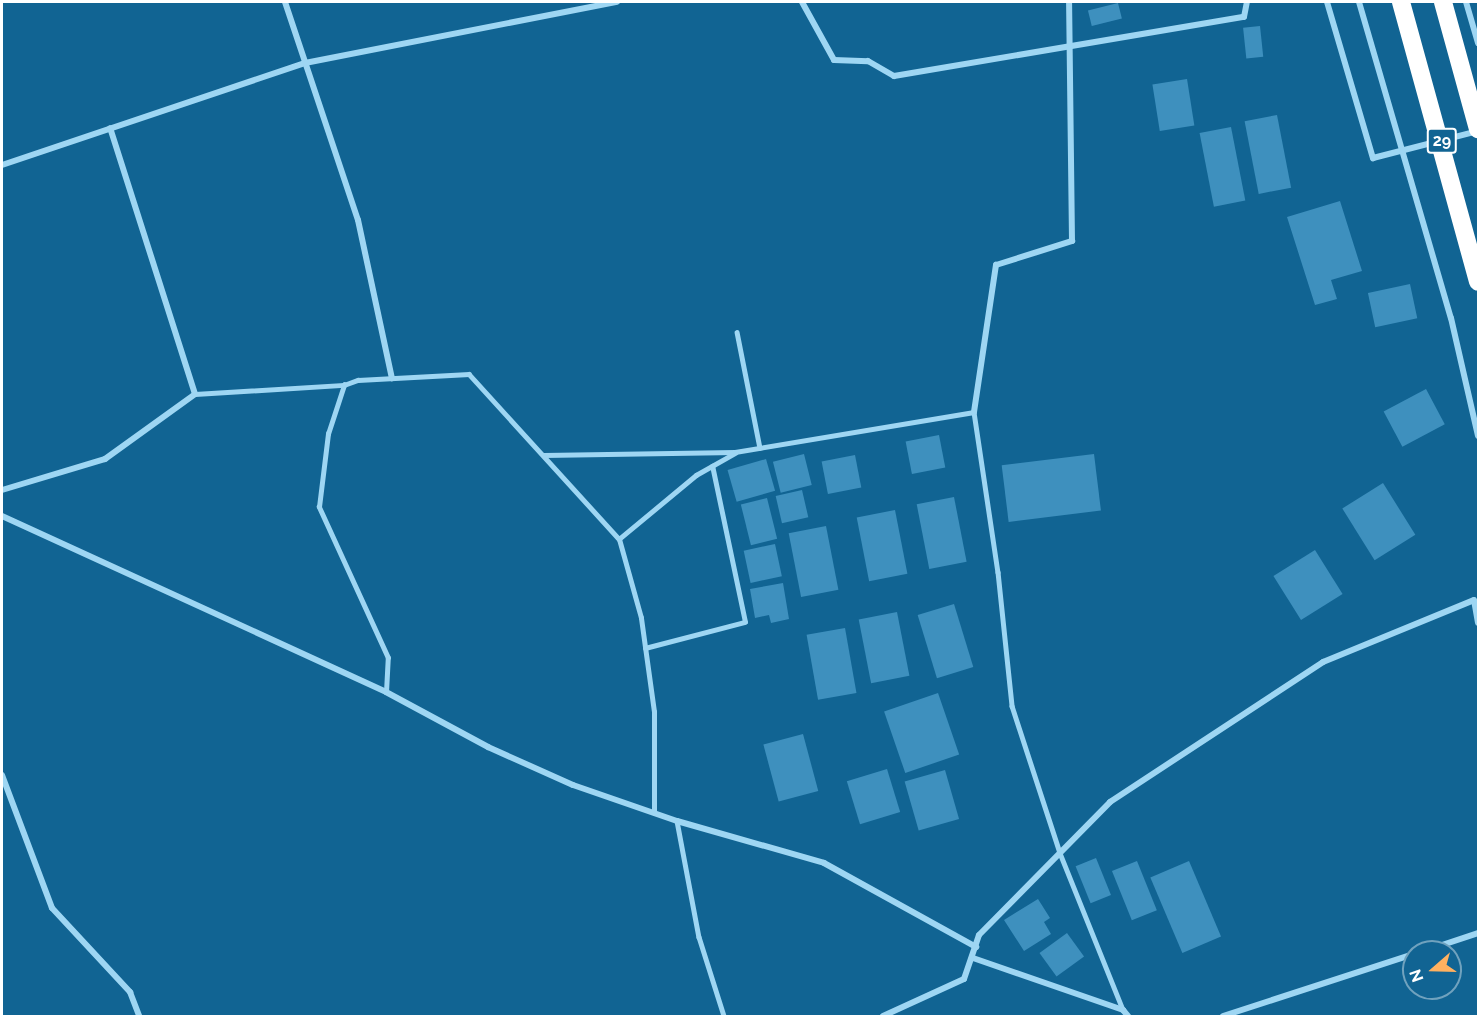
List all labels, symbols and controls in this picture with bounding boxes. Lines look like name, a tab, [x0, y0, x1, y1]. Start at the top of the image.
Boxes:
road number: 29	[1426, 128, 1458, 154]
north arrow	[1402, 940, 1462, 1000]
text: N	[1405, 967, 1428, 985]

